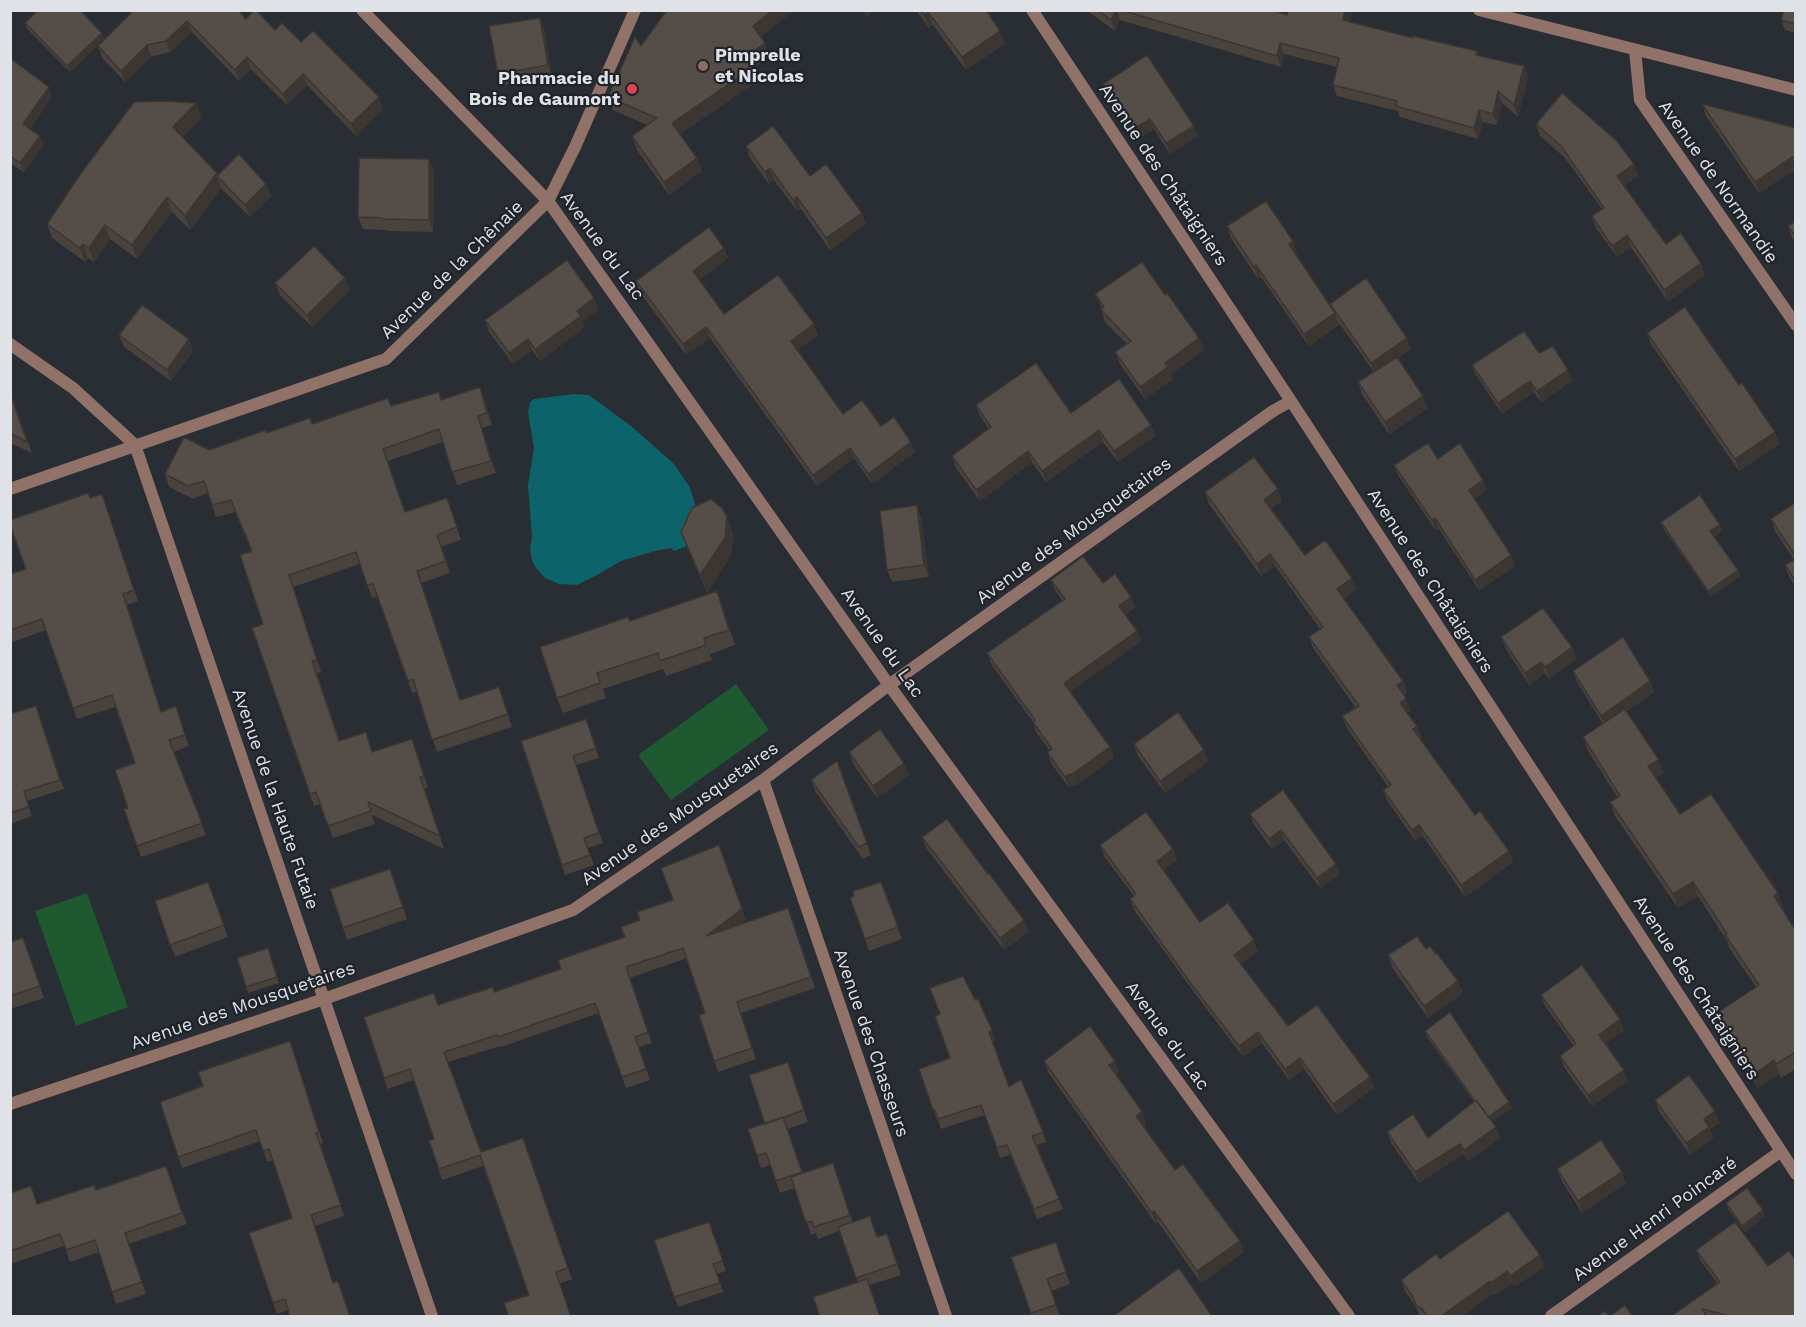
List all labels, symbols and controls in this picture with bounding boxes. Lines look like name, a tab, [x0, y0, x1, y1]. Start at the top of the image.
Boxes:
place label: Pimprelle et Nicolas	[715, 45, 804, 88]
marker: Pimprelle et Nicolas	[696, 59, 710, 73]
place label: Pharmacie du Bois de Gaumont	[469, 68, 620, 110]
street label: Avenue des Châtaigniers	[1094, 80, 1232, 270]
marker: Pharmacie du Bois de Gaumont	[625, 82, 639, 96]
street label: Avenue de Normandie	[1654, 96, 1782, 268]
street label: Avenue du Lac	[555, 187, 649, 305]
street label: Avenue de la Chênaie	[376, 196, 528, 344]
street label: Avenue des Mousquetaires	[972, 453, 1176, 609]
street label: Avenue des Châtaigniers	[1362, 485, 1498, 677]
street label: Avenue du Lac	[836, 584, 928, 702]
street label: Avenue de la Haute Futaie	[227, 686, 323, 912]
street label: Avenue des Mousquetaires	[577, 738, 783, 890]
street label: Avenue des Châtaigniers	[1628, 892, 1764, 1084]
street label: Avenue des Chasseurs	[829, 946, 913, 1140]
street label: Avenue des Mousquetaires	[128, 957, 358, 1055]
street label: Avenue du Lac	[1120, 977, 1214, 1095]
street label: Avenue Henri Poincaré	[1569, 1152, 1741, 1286]

